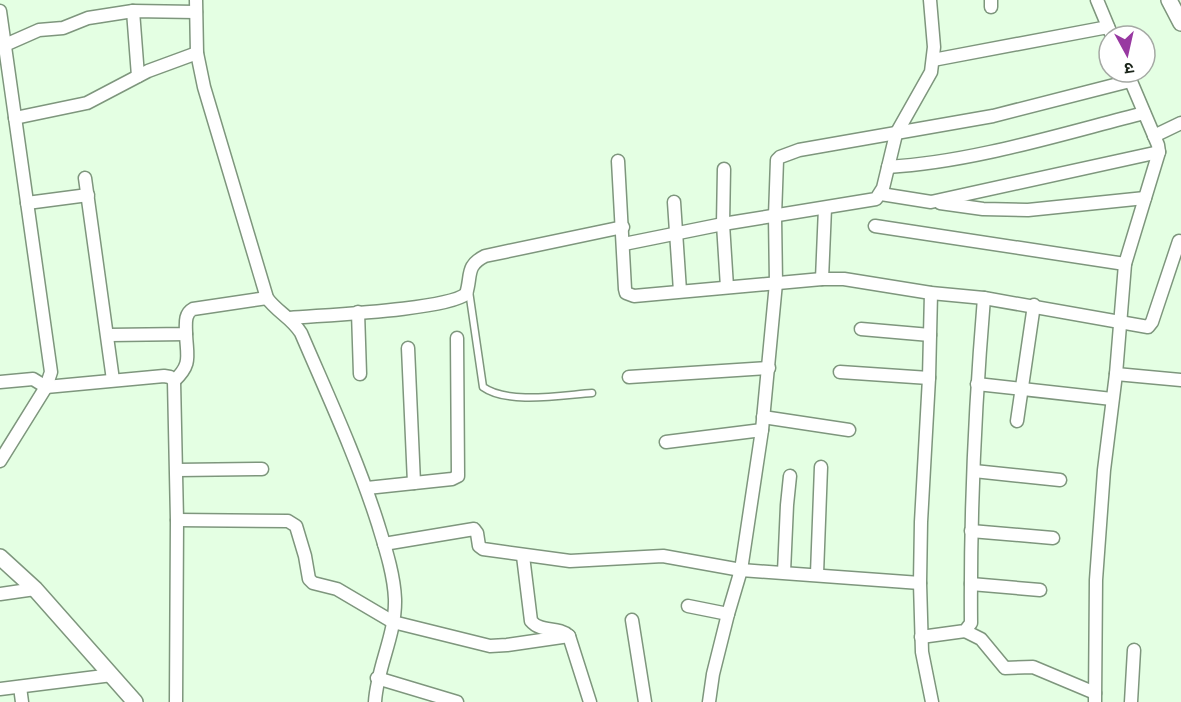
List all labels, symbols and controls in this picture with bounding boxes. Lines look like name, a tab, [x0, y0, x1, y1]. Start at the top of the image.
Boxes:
north arrow	[1097, 24, 1157, 84]
text: उ	[1122, 57, 1135, 79]

